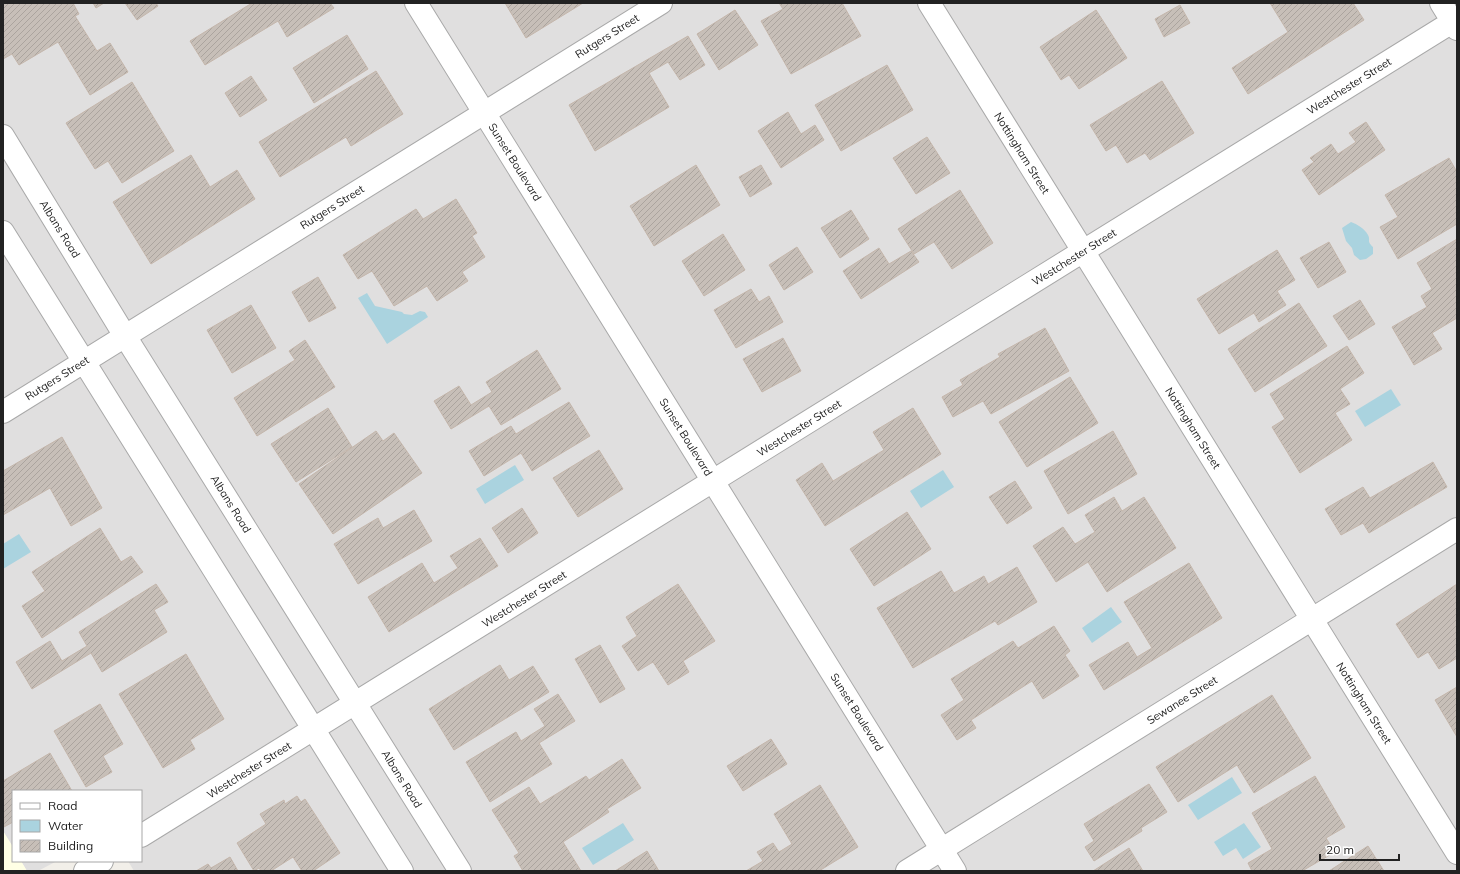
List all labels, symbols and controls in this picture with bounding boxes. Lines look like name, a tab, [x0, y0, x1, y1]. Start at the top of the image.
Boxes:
street label: Rutgers Street	[572, 11, 642, 61]
street label: Westchester Street	[1304, 54, 1394, 118]
street label: Nottingham Street	[991, 110, 1053, 197]
street label: Sunset Boulevard	[485, 120, 545, 204]
street label: Rutgers Street	[297, 182, 367, 232]
street label: Albans Road	[37, 197, 83, 261]
street label: Westchester Street	[1029, 225, 1119, 289]
street label: Rutgers Street	[22, 353, 92, 403]
street label: Nottingham Street	[1162, 385, 1224, 472]
street label: Sunset Boulevard	[656, 395, 716, 479]
street label: Westchester Street	[754, 396, 844, 460]
street label: Albans Road	[208, 472, 254, 536]
street label: Westchester Street	[479, 567, 569, 631]
street label: Nottingham Street	[1333, 660, 1395, 747]
street label: Sunset Boulevard	[827, 670, 887, 754]
street label: Sewanee Street	[1144, 673, 1220, 727]
street label: Westchester Street	[204, 738, 294, 802]
street label: Albans Road	[379, 747, 425, 811]
legend	[12, 790, 142, 862]
text: Road	[48, 798, 77, 813]
text: Water	[48, 818, 84, 833]
scale bar	[1320, 836, 1399, 862]
text: Building	[48, 838, 93, 853]
text: 20 m	[1326, 842, 1354, 857]

